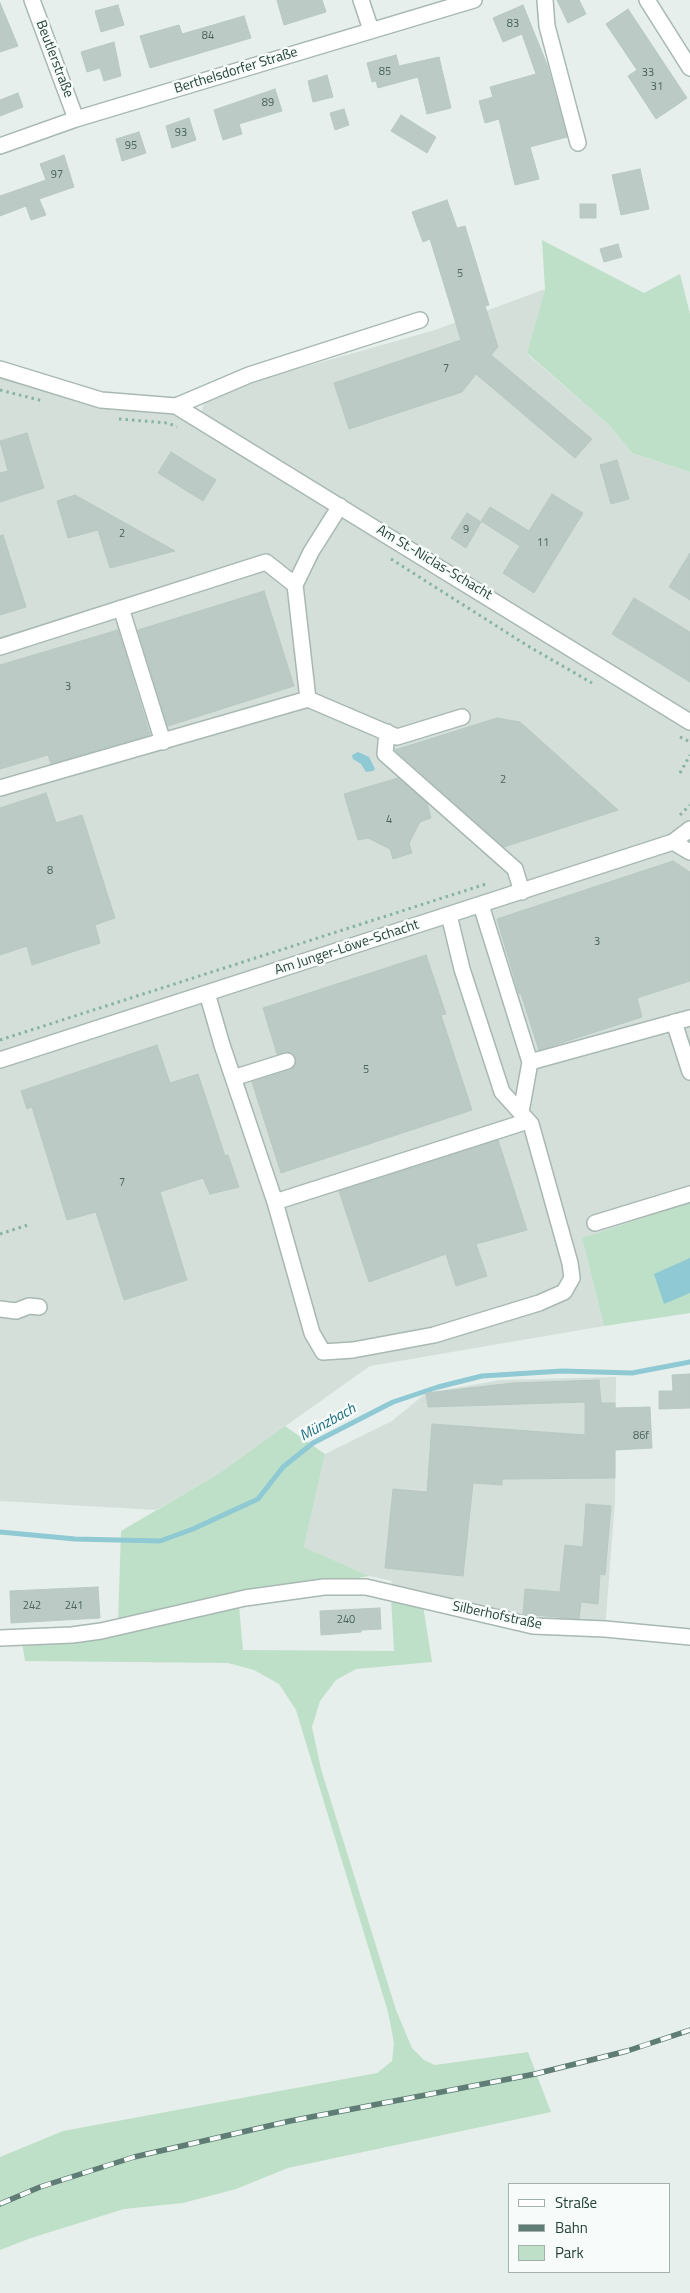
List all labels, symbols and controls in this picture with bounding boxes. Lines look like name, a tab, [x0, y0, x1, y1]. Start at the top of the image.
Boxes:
house number: 83	[507, 17, 519, 31]
street label: Beutlerstraße	[32, 18, 76, 100]
house number: 84	[202, 29, 214, 43]
street label: Berthelsdorfer Straße	[172, 44, 300, 98]
house number: 85	[379, 65, 391, 79]
house number: 33	[642, 66, 654, 80]
house number: 31	[651, 80, 663, 94]
house number: 89	[262, 96, 274, 110]
house number: 93	[175, 126, 187, 140]
house number: 95	[125, 139, 137, 153]
house number: 97	[51, 168, 63, 182]
house number: 5	[457, 267, 463, 281]
house number: 7	[443, 362, 449, 376]
street label: Am St.-Niclas-Schacht	[373, 522, 495, 604]
house number: 9	[463, 523, 469, 537]
house number: 2	[119, 527, 125, 541]
house number: 11	[537, 536, 549, 550]
house number: 3	[65, 680, 71, 694]
house number: 2	[500, 773, 506, 787]
house number: 4	[386, 813, 392, 827]
house number: 8	[47, 864, 53, 878]
street label: Am Junger-Löwe-Schacht	[273, 917, 421, 979]
house number: 3	[594, 935, 600, 949]
house number: 5	[363, 1063, 369, 1077]
house number: 7	[119, 1176, 125, 1190]
water label: Münzbach	[297, 1400, 359, 1446]
house number: 86f	[633, 1429, 649, 1443]
street label: Silberhofstraße	[451, 1598, 543, 1634]
house number: 242	[23, 1599, 41, 1613]
house number: 241	[65, 1599, 83, 1613]
house number: 240	[337, 1613, 355, 1627]
legend	[508, 2183, 670, 2273]
text: Straße	[555, 2191, 597, 2214]
text: Bahn	[555, 2216, 588, 2239]
text: Park	[555, 2241, 584, 2264]

